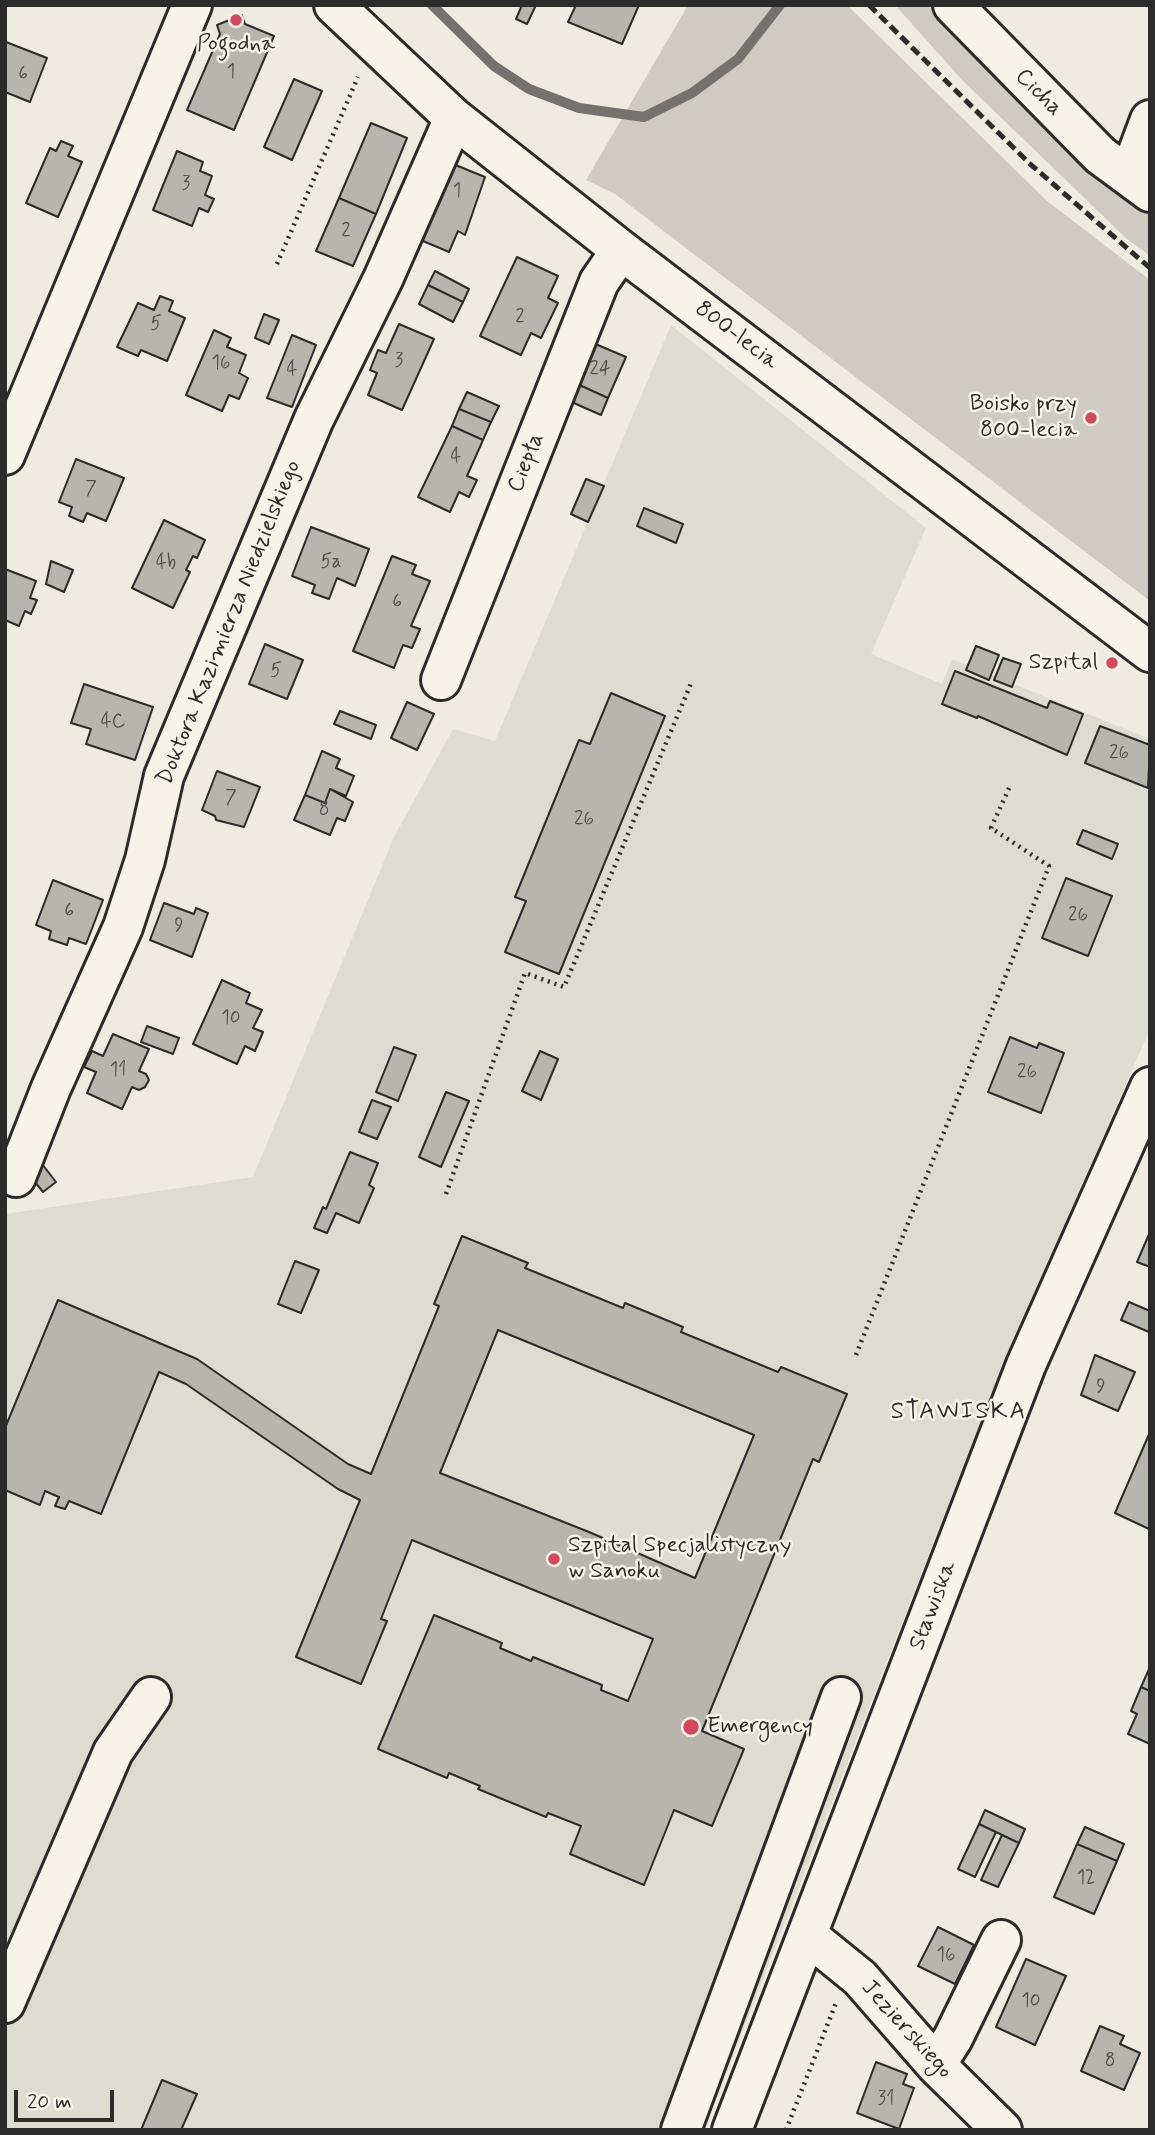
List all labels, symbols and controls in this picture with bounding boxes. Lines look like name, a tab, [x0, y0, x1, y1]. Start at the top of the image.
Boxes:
marker: Pogodna	[228, 12, 244, 28]
place label: Pogodna	[197, 31, 275, 59]
house number: 1	[227, 62, 235, 84]
street label: Cicha	[1008, 63, 1068, 123]
house number: 6	[18, 64, 28, 86]
house number: 3	[182, 174, 190, 196]
house number: 1	[453, 181, 461, 203]
house number: 2	[341, 221, 351, 243]
street label: 800-lecia	[689, 296, 783, 376]
house number: 2	[515, 307, 525, 329]
house number: 5	[150, 314, 162, 336]
house number: 3	[395, 351, 403, 373]
house number: 16	[212, 353, 230, 375]
house number: 24	[590, 359, 610, 381]
house number: 4	[286, 360, 298, 382]
place label: Boisko przy 800-lecia	[970, 391, 1077, 445]
marker: Boisko przy 800-lecia	[1083, 410, 1099, 426]
street label: Ciepła	[503, 429, 551, 497]
house number: 4	[450, 447, 462, 469]
street label: Doktora Kazimierza Niedzielskiego	[152, 457, 308, 789]
house number: 7	[85, 479, 97, 501]
house number: 5a	[320, 552, 342, 574]
house number: 4b	[156, 553, 176, 575]
house number: 6	[392, 592, 402, 614]
place label: Szpital	[1029, 649, 1098, 677]
marker: Szpital	[1104, 655, 1120, 671]
house number: 5	[270, 661, 282, 683]
house number: 4C	[101, 712, 125, 734]
house number: 26	[1109, 743, 1129, 765]
house number: 7	[225, 788, 237, 810]
house number: 8	[319, 800, 329, 822]
house number: 26	[574, 809, 594, 831]
house number: 6	[64, 901, 74, 923]
house number: 26	[1068, 905, 1088, 927]
house number: 9	[174, 916, 184, 938]
house number: 10	[221, 1008, 241, 1030]
house number: 11	[110, 1060, 126, 1082]
house number: 26	[1017, 1062, 1037, 1084]
house number: 9	[1096, 1377, 1106, 1399]
district label: STAWISKA	[891, 1399, 1027, 1427]
place label: Szpital Specjalistyczny w Sanoku	[568, 1532, 792, 1586]
marker: Szpital Specjalistyczny w Sanoku	[546, 1551, 562, 1567]
street label: Stawiska	[904, 1558, 964, 1654]
place label: Emergency	[707, 1713, 813, 1741]
marker: Emergency	[681, 1717, 701, 1737]
house number: 12	[1077, 1868, 1095, 1890]
house number: 16	[937, 1945, 955, 1967]
street label: Jezierskiego	[854, 1975, 958, 2085]
house number: 10	[1021, 1991, 1041, 2013]
house number: 8	[1105, 2051, 1115, 2073]
scale bar	[18, 2076, 117, 2120]
text: 20 m	[27, 2088, 72, 2116]
house number: 31	[878, 2089, 894, 2111]

